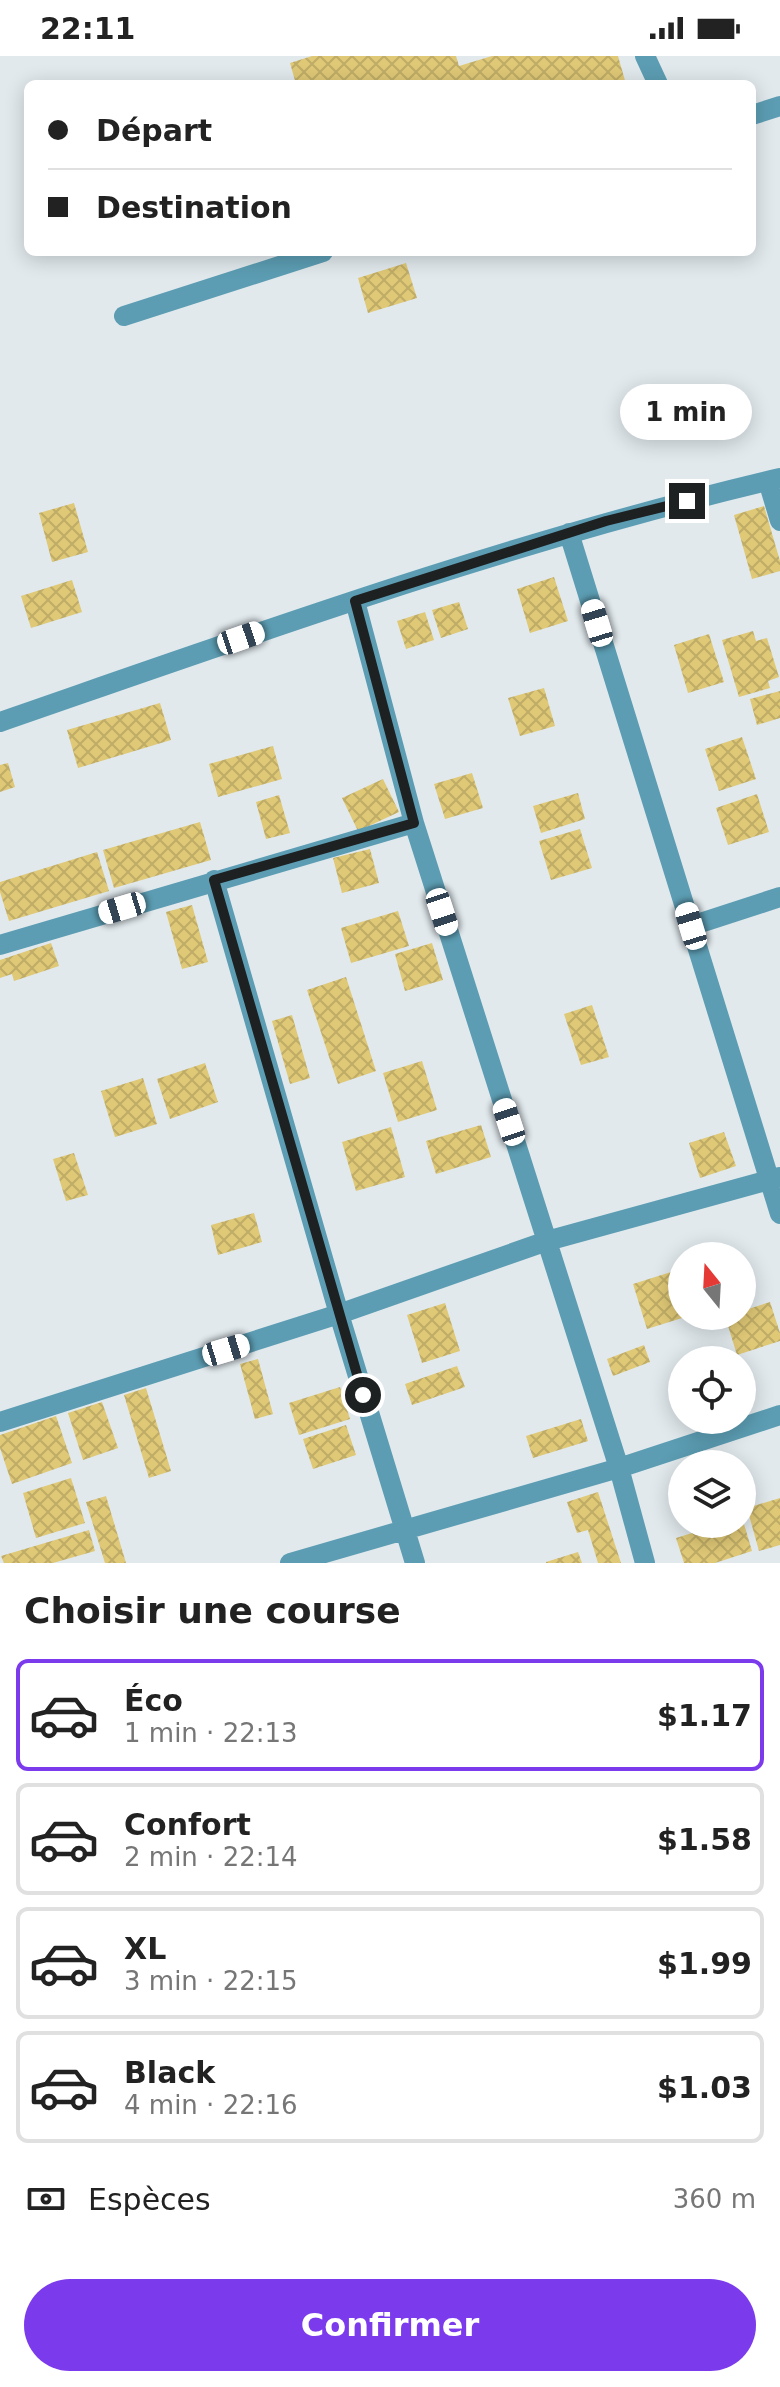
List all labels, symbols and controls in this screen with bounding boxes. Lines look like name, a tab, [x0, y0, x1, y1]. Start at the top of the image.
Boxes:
text: 22:11	[40, 11, 136, 46]
text: Départ	[96, 113, 212, 148]
text: Destination	[96, 190, 292, 225]
callout: 1 min	[621, 385, 753, 441]
text: 1 min	[645, 397, 727, 427]
route end	[669, 483, 705, 519]
car	[579, 597, 615, 649]
car	[214, 619, 268, 657]
car	[423, 885, 461, 939]
car	[96, 890, 148, 926]
car	[673, 900, 709, 952]
car	[490, 1095, 528, 1149]
north arrow	[668, 1242, 756, 1330]
map controls	[668, 1242, 756, 1538]
car	[200, 1332, 252, 1368]
button: locate	[668, 1346, 756, 1434]
route start	[345, 1377, 381, 1413]
button: layers	[668, 1450, 756, 1538]
text: Choisir une course	[24, 1590, 401, 1631]
icon: car	[28, 1679, 100, 1751]
text: Éco	[124, 1683, 183, 1718]
text: $1.17	[657, 1698, 752, 1733]
text: 1 min · 22:13	[124, 1718, 298, 1748]
icon: car	[28, 1803, 100, 1875]
text: Confort	[124, 1807, 251, 1842]
text: $1.58	[657, 1822, 752, 1857]
text: 2 min · 22:14	[124, 1842, 298, 1872]
icon: car	[28, 1927, 100, 1999]
text: XL	[124, 1931, 166, 1966]
text: $1.99	[657, 1946, 752, 1981]
text: 3 min · 22:15	[124, 1966, 298, 1996]
icon: car	[28, 2051, 100, 2123]
text: Black	[124, 2055, 215, 2090]
text: $1.03	[657, 2070, 752, 2105]
text: 4 min · 22:16	[124, 2090, 298, 2120]
icon: cash	[24, 2177, 68, 2221]
text: Espèces	[88, 2182, 211, 2217]
text: 360 m	[673, 2184, 756, 2214]
button: Confirmer	[24, 2279, 756, 2371]

